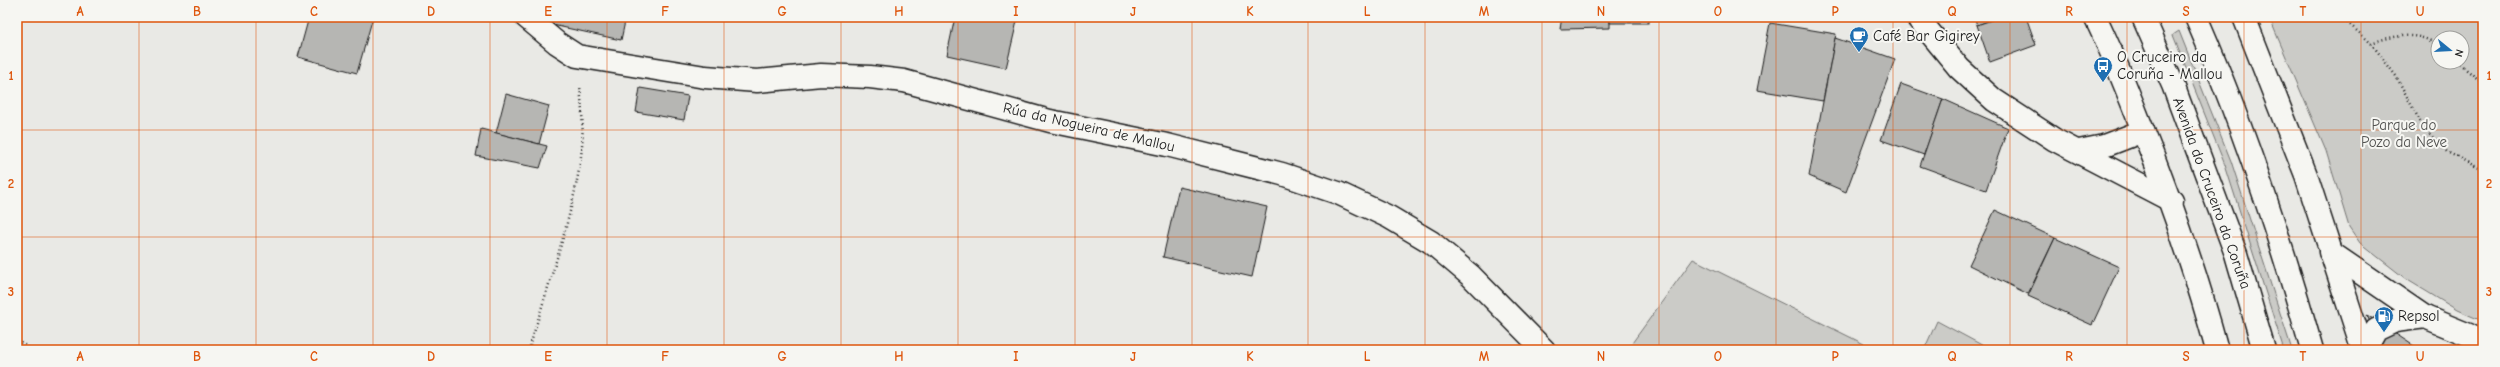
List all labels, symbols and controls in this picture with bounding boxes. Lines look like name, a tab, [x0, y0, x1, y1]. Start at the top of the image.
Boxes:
text: A	[76, 4, 84, 19]
text: B	[193, 4, 201, 19]
text: C	[310, 4, 318, 19]
text: D	[427, 4, 435, 19]
text: E	[544, 4, 552, 19]
text: F	[661, 4, 669, 19]
text: G	[777, 4, 787, 19]
text: H	[894, 4, 904, 19]
text: I	[1013, 4, 1019, 19]
text: J	[1130, 4, 1136, 19]
text: K	[1246, 4, 1254, 19]
text: L	[1364, 4, 1371, 19]
text: M	[1479, 4, 1490, 19]
text: N	[1597, 4, 1605, 19]
text: O	[1714, 4, 1722, 19]
text: P	[1831, 4, 1839, 19]
text: Q	[1947, 4, 1957, 19]
text: R	[2065, 4, 2073, 19]
text: S	[2182, 4, 2190, 19]
text: T	[2300, 4, 2307, 19]
text: U	[2416, 4, 2425, 19]
cafe icon: Café Bar Gigirey	[1848, 25, 1870, 53]
place label: Café Bar Gigirey	[1873, 27, 1980, 45]
north arrow	[2430, 30, 2470, 70]
place label: O Cruceiro da Coruña - Mallou	[2117, 48, 2222, 83]
text: N	[2452, 48, 2466, 58]
bus stop icon: O Cruceiro da Coruña - Mallou	[2092, 55, 2114, 83]
text: 1	[8, 68, 14, 83]
text: 1	[2486, 68, 2492, 83]
street label: Avenida do Cruceiro da Coruña	[2169, 95, 2255, 291]
street label: Rúa da Nogueira de Mallou	[1001, 98, 1177, 156]
park label: Parque do Pozo da Neve	[2361, 116, 2447, 151]
text: 2	[8, 176, 14, 191]
text: 2	[2486, 176, 2492, 191]
text: 3	[8, 284, 14, 299]
text: 3	[2486, 284, 2492, 299]
fuel station icon: Repsol	[2373, 305, 2395, 333]
place label: Repsol	[2398, 307, 2440, 325]
text: A	[76, 349, 84, 364]
text: B	[193, 349, 201, 364]
text: C	[310, 349, 318, 364]
text: D	[427, 349, 435, 364]
text: E	[544, 349, 552, 364]
text: F	[661, 349, 669, 364]
text: G	[777, 349, 787, 364]
text: H	[894, 349, 904, 364]
text: I	[1013, 349, 1019, 364]
text: J	[1130, 349, 1136, 364]
text: K	[1246, 349, 1254, 364]
text: L	[1364, 349, 1371, 364]
text: M	[1479, 349, 1490, 364]
text: N	[1597, 349, 1605, 364]
text: O	[1714, 349, 1722, 364]
text: P	[1831, 349, 1839, 364]
text: Q	[1947, 349, 1957, 364]
text: R	[2065, 349, 2073, 364]
text: S	[2182, 349, 2190, 364]
text: T	[2300, 349, 2307, 364]
text: U	[2416, 349, 2425, 364]

